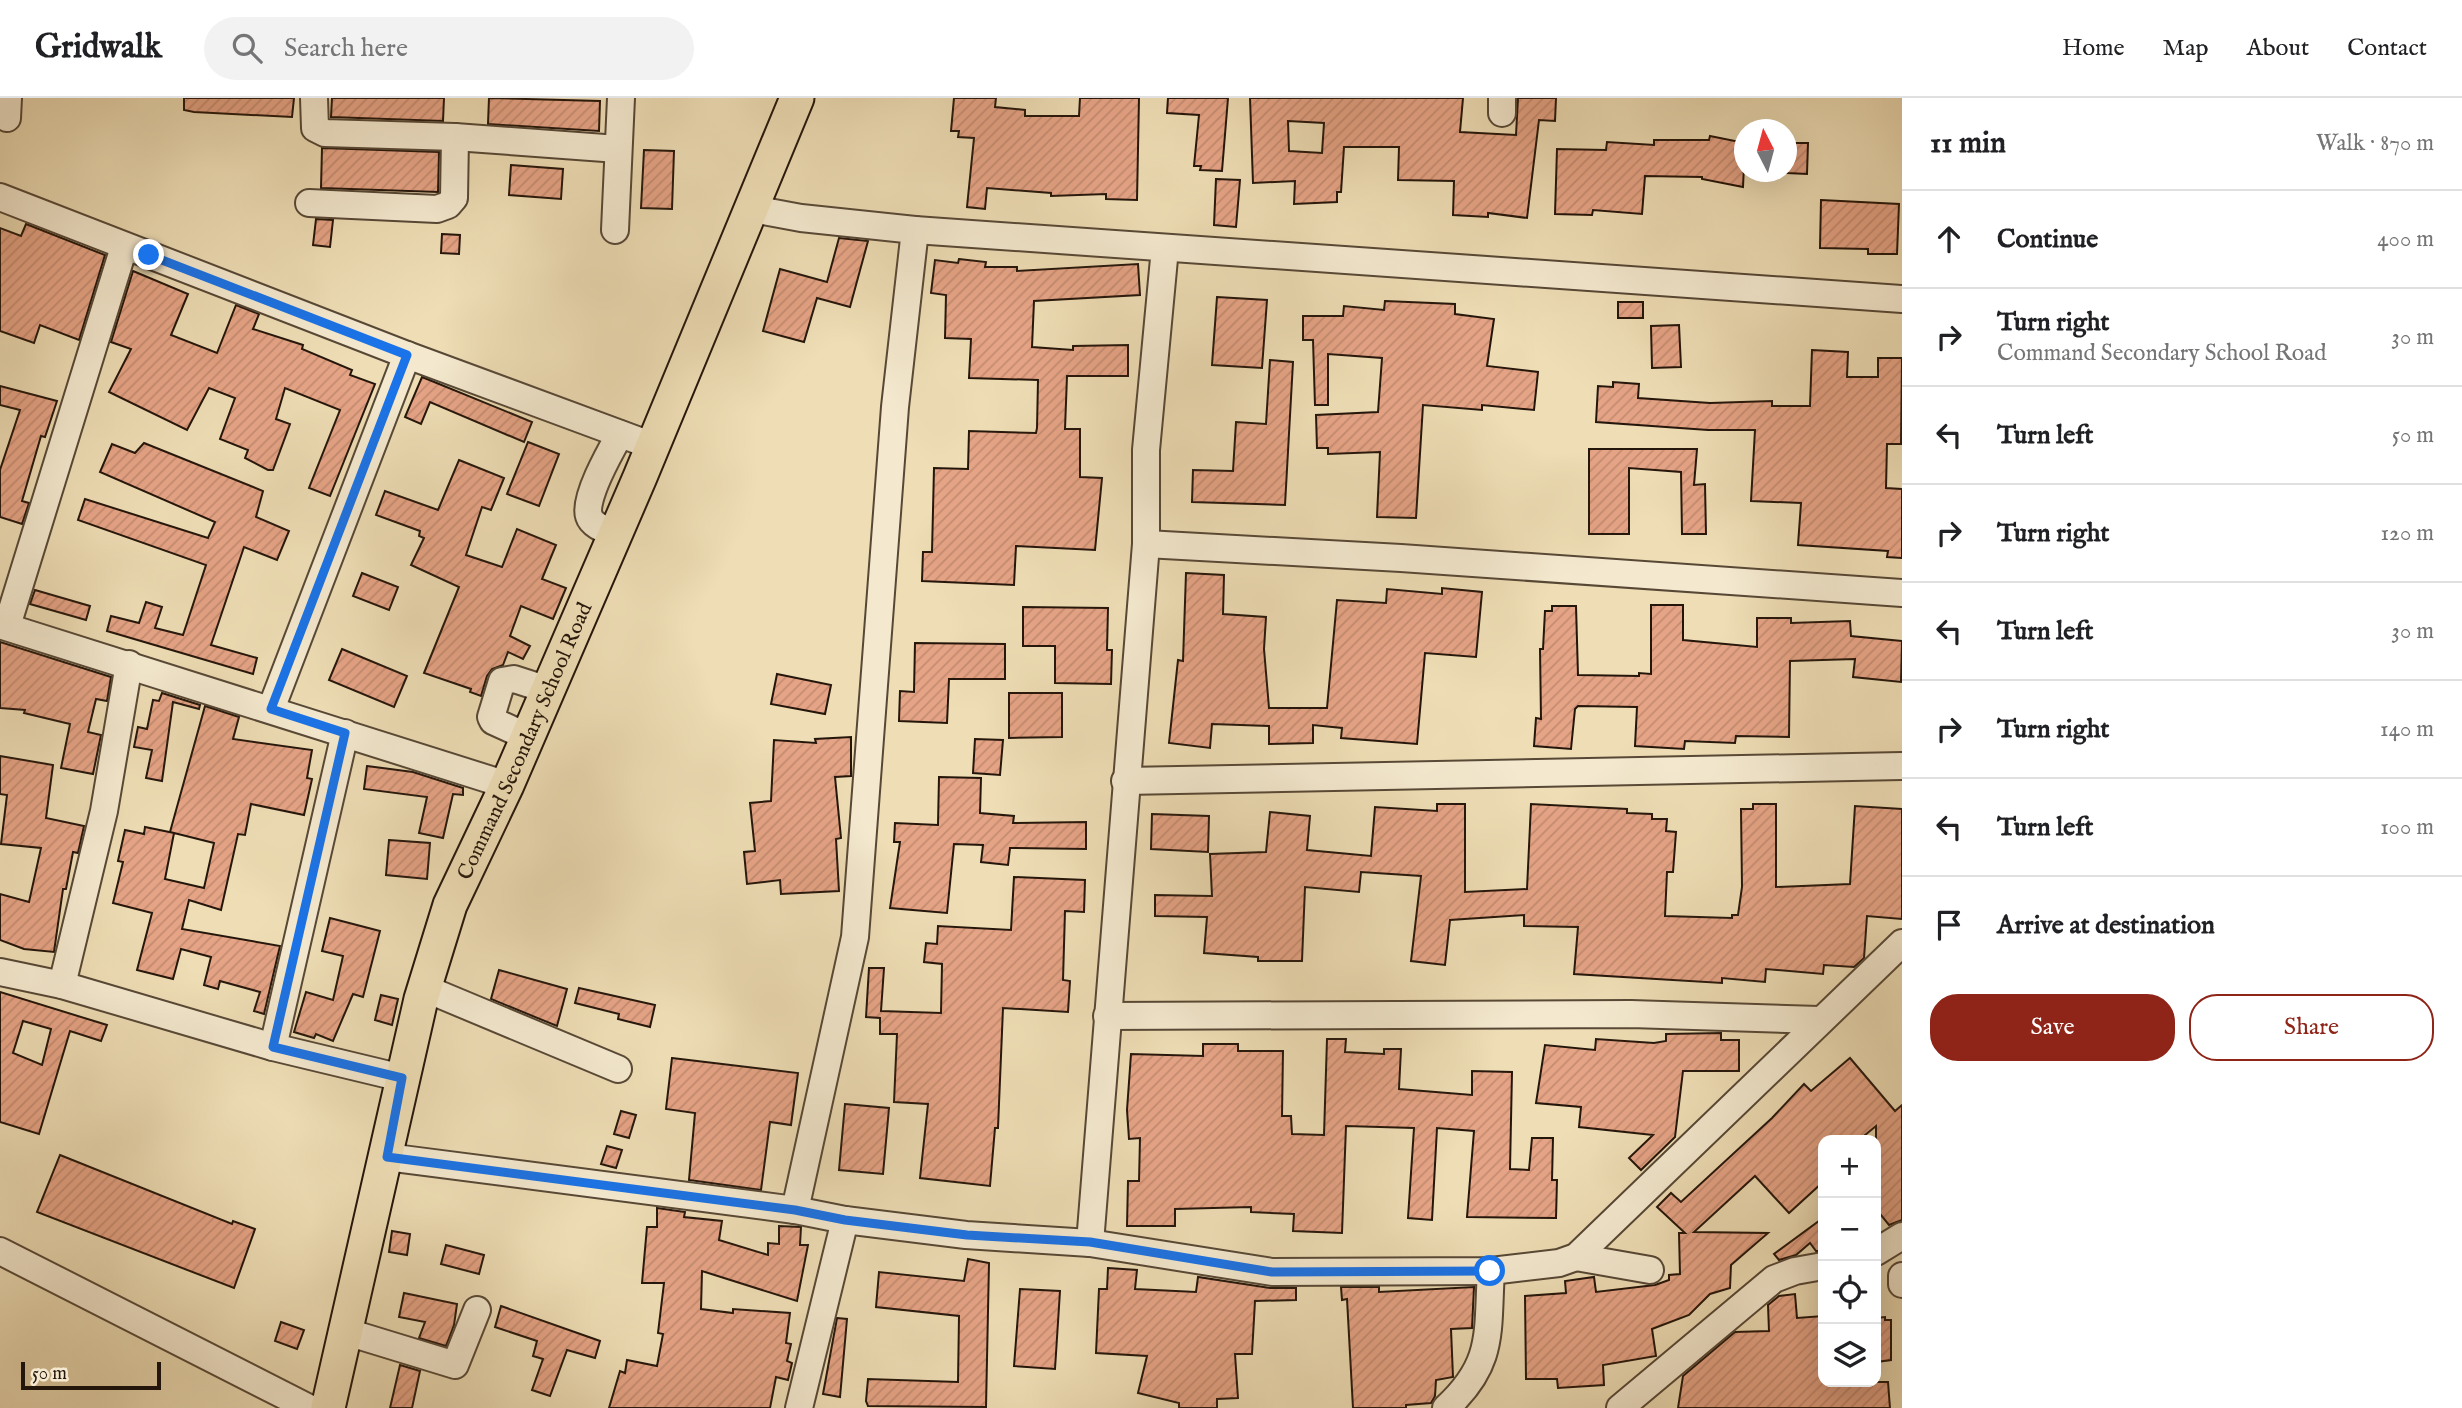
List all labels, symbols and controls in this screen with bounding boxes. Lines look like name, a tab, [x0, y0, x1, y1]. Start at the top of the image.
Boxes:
search box	[204, 17, 694, 80]
text: Gridwalk	[35, 27, 162, 69]
icon: search	[228, 29, 266, 67]
text: Search here	[284, 32, 408, 65]
text: Home	[2062, 33, 2125, 64]
text: Map	[2163, 33, 2209, 64]
text: About	[2247, 33, 2309, 64]
text: Contact	[2347, 33, 2427, 64]
north arrow	[1734, 119, 1797, 182]
text: 11 min	[1930, 125, 2006, 163]
text: Walk · 870 m	[2316, 129, 2434, 158]
icon: ahead	[1930, 220, 1968, 258]
text: Continue	[1997, 223, 2098, 256]
text: 400 m	[2377, 225, 2434, 254]
route end	[133, 239, 164, 270]
text: Turn right	[1997, 306, 2110, 339]
icon: right	[1930, 318, 1968, 356]
text: 30 m	[2391, 323, 2434, 352]
text: Command Secondary School Road	[1997, 339, 2326, 368]
icon: left	[1930, 416, 1968, 454]
text: Turn left	[1997, 419, 2094, 452]
text: 50 m	[2392, 421, 2434, 450]
icon: right	[1930, 514, 1968, 552]
text: Turn right	[1997, 517, 2110, 550]
text: 120 m	[2381, 519, 2434, 548]
street label: Command Secondary School Road	[452, 598, 600, 885]
icon: left	[1930, 612, 1968, 650]
text: Turn left	[1997, 615, 2094, 648]
text: 30 m	[2391, 617, 2434, 646]
icon: right	[1930, 710, 1968, 748]
text: Turn right	[1997, 713, 2110, 746]
text: 140 m	[2380, 715, 2434, 744]
icon: left	[1930, 808, 1968, 846]
text: Turn left	[1997, 811, 2094, 844]
text: 100 m	[2380, 813, 2434, 842]
icon: arrive	[1930, 906, 1968, 944]
text: Arrive at destination	[1997, 909, 2215, 942]
button: Save	[1930, 994, 2175, 1061]
button: Share	[2189, 994, 2434, 1061]
map controls	[1818, 1135, 1881, 1387]
button: +	[1818, 1135, 1881, 1198]
button: −	[1818, 1198, 1881, 1261]
route start	[1474, 1255, 1505, 1286]
button: locate	[1818, 1261, 1881, 1324]
button: layers	[1818, 1324, 1881, 1387]
scale bar	[21, 1359, 161, 1391]
text: 50 m	[32, 1362, 67, 1386]

